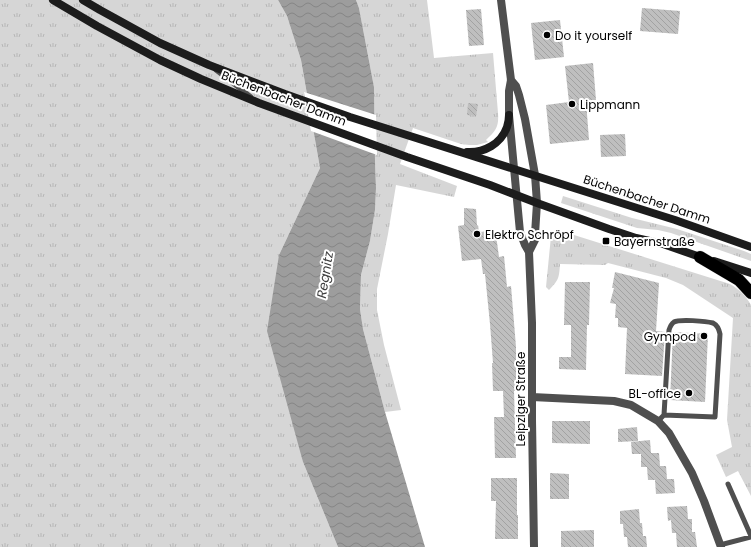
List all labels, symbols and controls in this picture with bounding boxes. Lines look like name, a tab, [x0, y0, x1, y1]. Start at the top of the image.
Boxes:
place label: Do it yourself	[555, 27, 632, 44]
marker: Do it yourself	[542, 30, 552, 40]
street label: Büchenbacher Damm	[219, 66, 349, 130]
place label: Lippmann	[580, 96, 640, 113]
marker: Lippmann	[567, 99, 577, 109]
street label: Büchenbacher Damm	[581, 170, 713, 228]
place label: Elektro Schröpf	[485, 226, 574, 243]
marker: Elektro Schröpf	[472, 229, 482, 239]
place label: Bayernstraße	[614, 233, 695, 250]
marker: Bayernstraße	[601, 236, 611, 246]
water label: Regnitz	[312, 250, 338, 300]
place label: Gympod	[644, 328, 696, 345]
marker: Gympod	[699, 331, 709, 341]
street label: Leipziger Straße	[512, 352, 529, 446]
place label: BL-office	[629, 385, 681, 402]
marker: BL-office	[684, 388, 694, 398]

